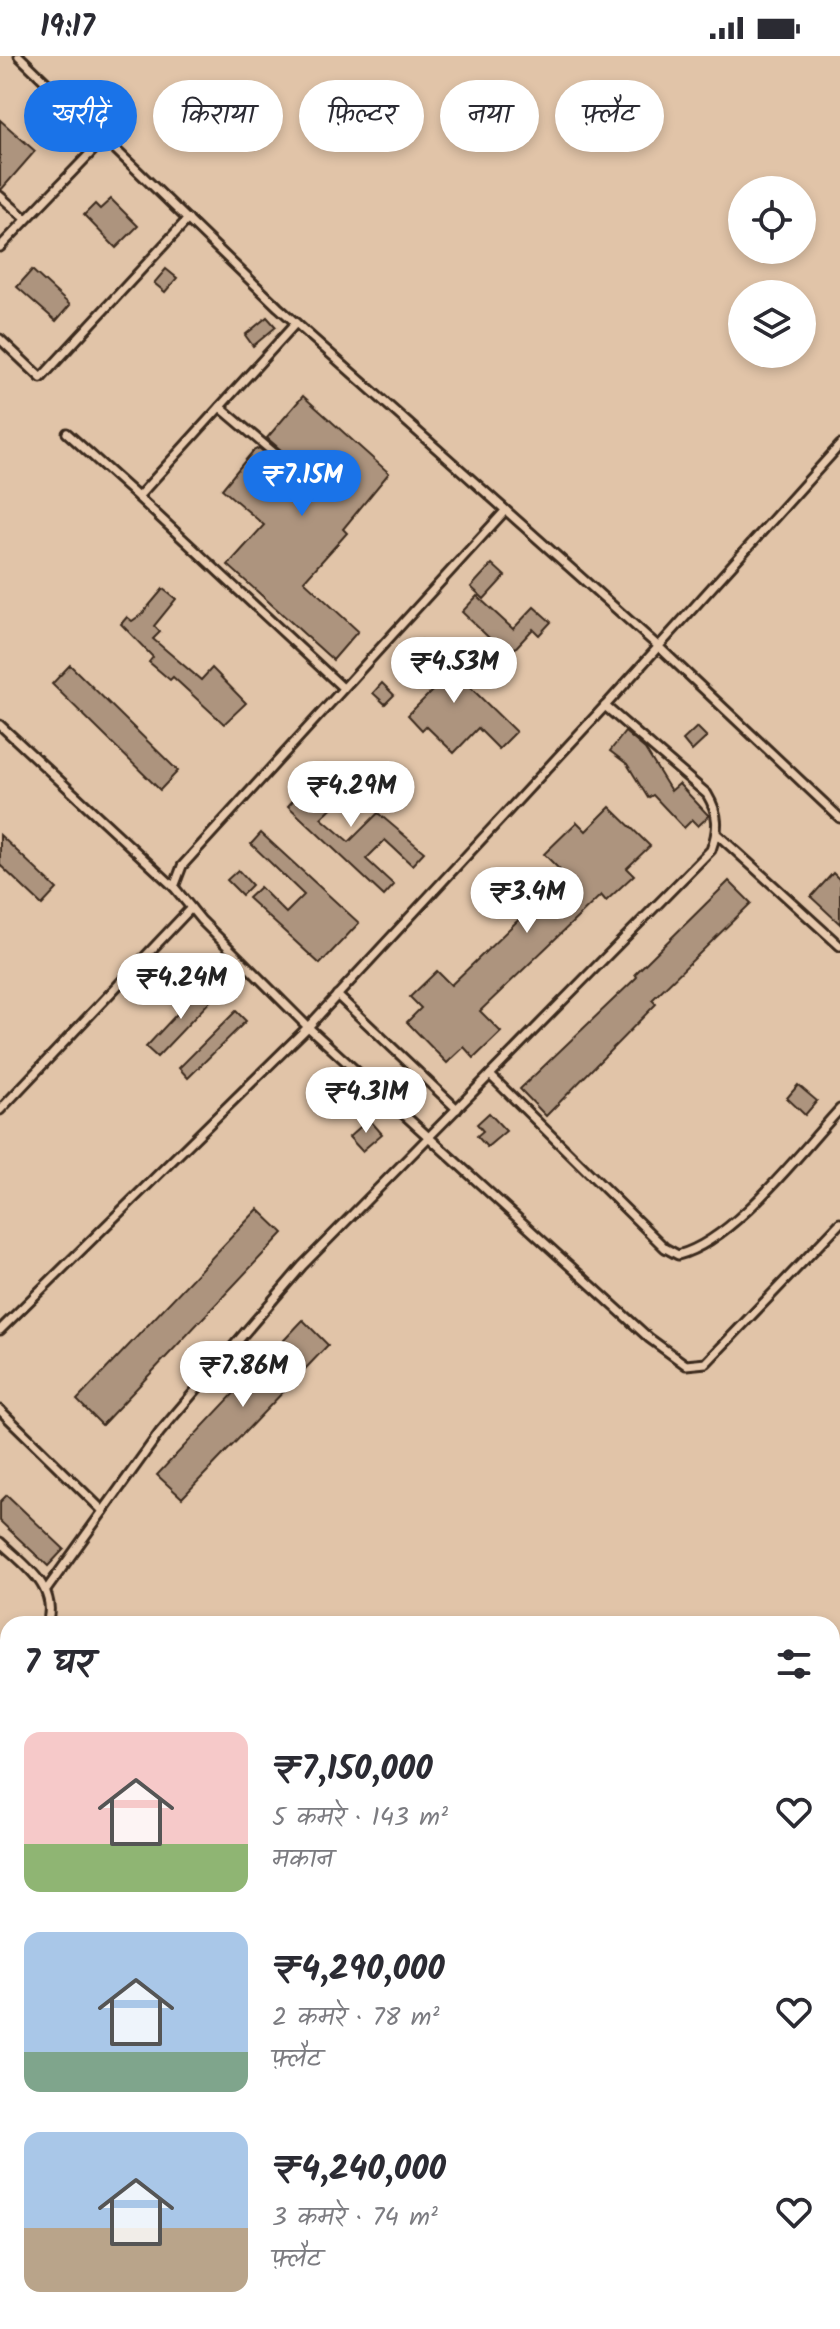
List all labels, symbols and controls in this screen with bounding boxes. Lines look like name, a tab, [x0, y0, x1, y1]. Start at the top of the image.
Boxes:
text: 19:17	[40, 4, 95, 52]
chip: खरीदें	[24, 80, 137, 152]
chip: किराया	[153, 80, 283, 152]
chip: फ़िल्टर	[299, 80, 424, 152]
chip: नया	[440, 80, 539, 152]
chip: फ़्लैट	[555, 80, 664, 152]
map controls	[728, 176, 816, 368]
button: locate	[728, 176, 816, 264]
button: layers	[728, 280, 816, 368]
pin: ₹7.15M	[237, 450, 367, 518]
text: ₹7.15M	[261, 455, 343, 497]
pin: ₹4.53M	[389, 637, 519, 705]
text: ₹4.53M	[409, 642, 499, 684]
pin: ₹4.29M	[286, 761, 416, 829]
text: ₹4.29M	[306, 766, 396, 808]
pin: ₹3.4M	[471, 867, 583, 935]
text: ₹3.4M	[489, 872, 565, 914]
pin: ₹4.24M	[116, 953, 246, 1021]
text: ₹4.24M	[135, 958, 227, 1000]
pin: ₹4.31M	[301, 1067, 431, 1135]
text: ₹4.31M	[324, 1072, 408, 1114]
pin: ₹7.86M	[178, 1341, 308, 1409]
text: ₹7.86M	[198, 1346, 288, 1388]
text: 7 घर	[24, 1637, 93, 1691]
icon: filters	[772, 1642, 816, 1686]
text: ₹7,150,000	[272, 1743, 433, 1797]
icon: home	[88, 1764, 184, 1860]
icon: heart	[772, 1790, 816, 1834]
text: 5 कमरे · 143 m²	[272, 1797, 448, 1839]
text: मकान	[272, 1839, 333, 1881]
text: ₹4,290,000	[272, 1943, 445, 1997]
icon: home	[88, 1964, 184, 2060]
icon: heart	[772, 1990, 816, 2034]
text: 2 कमरे · 78 m²	[272, 1997, 439, 2039]
text: फ़्लैट	[272, 2039, 322, 2081]
text: ₹4,240,000	[272, 2143, 446, 2197]
icon: home	[88, 2164, 184, 2260]
icon: heart	[772, 2190, 816, 2234]
text: 3 कमरे · 74 m²	[272, 2197, 438, 2239]
text: फ़्लैट	[272, 2239, 322, 2281]

